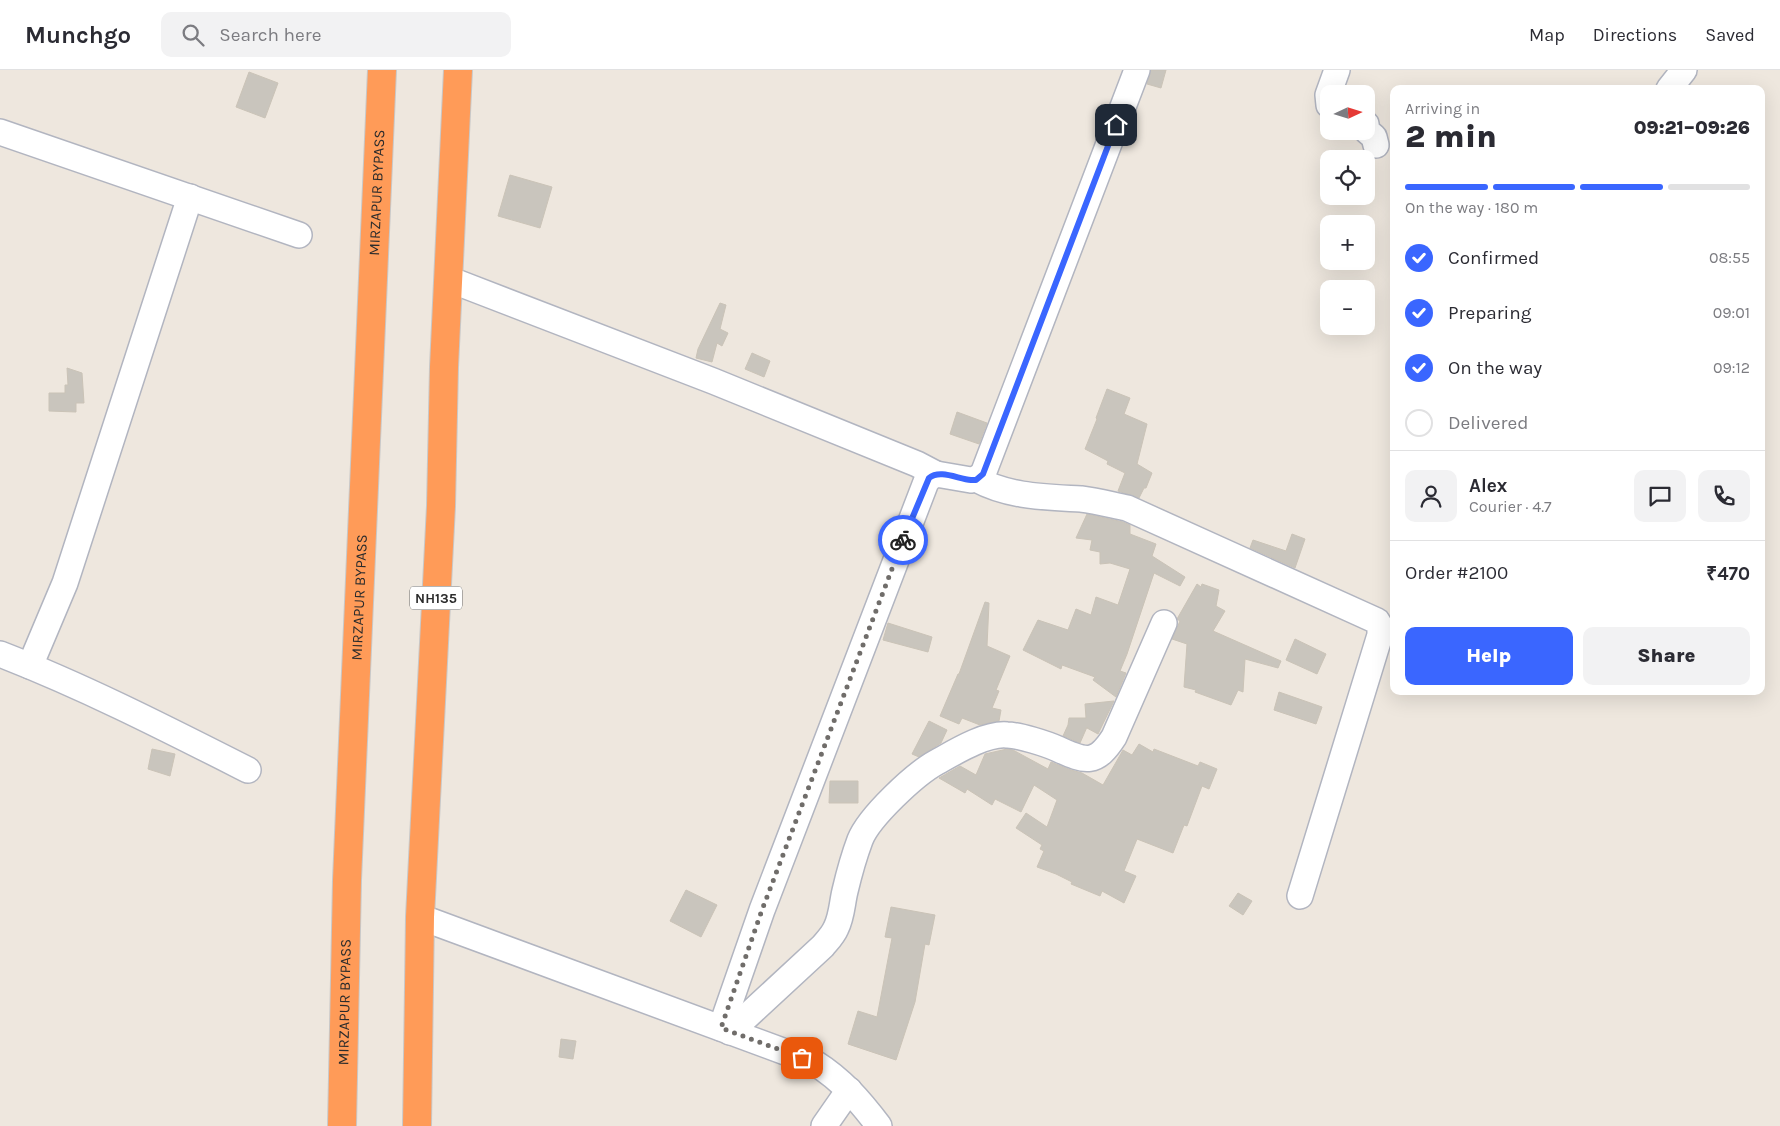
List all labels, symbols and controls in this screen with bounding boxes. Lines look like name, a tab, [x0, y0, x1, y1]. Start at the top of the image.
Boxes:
search box	[161, 12, 511, 57]
text: Munchgo	[25, 21, 131, 49]
icon: search	[179, 21, 207, 49]
text: Search here	[219, 24, 321, 46]
text: Map	[1529, 24, 1565, 46]
text: Directions	[1593, 24, 1677, 46]
text: Saved	[1705, 24, 1755, 46]
north arrow	[1320, 85, 1375, 140]
map controls	[1320, 85, 1375, 335]
text: Arriving in	[1405, 99, 1480, 118]
pin	[1095, 104, 1137, 146]
icon: home	[1102, 111, 1130, 139]
text: 09:21–09:26	[1634, 117, 1750, 139]
text: 2 min	[1405, 118, 1497, 155]
street label: MIRZAPUR BYPASS	[365, 129, 388, 256]
button: locate	[1320, 150, 1375, 205]
text: On the way · 180 m	[1405, 198, 1538, 217]
button: +	[1320, 215, 1375, 270]
icon: check	[1405, 244, 1433, 272]
text: Confirmed	[1448, 247, 1539, 269]
text: 08:55	[1709, 248, 1750, 267]
button: −	[1320, 280, 1375, 335]
icon: check	[1405, 299, 1433, 327]
text: Preparing	[1448, 302, 1531, 324]
text: 09:01	[1713, 303, 1750, 322]
icon: check	[1405, 354, 1433, 382]
text: On the way	[1448, 357, 1542, 379]
text: 09:12	[1713, 358, 1750, 377]
text: Delivered	[1448, 412, 1528, 434]
button: person	[1405, 470, 1457, 522]
button: chat	[1634, 470, 1686, 522]
button: phone	[1698, 470, 1750, 522]
text: Alex	[1469, 475, 1507, 497]
text: Courier · 4.7	[1469, 497, 1552, 516]
courier	[878, 515, 928, 565]
icon: bike	[889, 526, 917, 554]
street label: MIRZAPUR BYPASS	[347, 534, 371, 661]
text: Order #2100	[1405, 562, 1508, 584]
text: ₹470	[1706, 563, 1750, 585]
road number: NH135	[410, 586, 462, 610]
button: Help	[1405, 627, 1573, 685]
button: Share	[1583, 627, 1750, 685]
street label: MIRZAPUR BYPASS	[334, 939, 355, 1065]
pin	[781, 1037, 823, 1079]
icon: bag	[788, 1044, 816, 1072]

